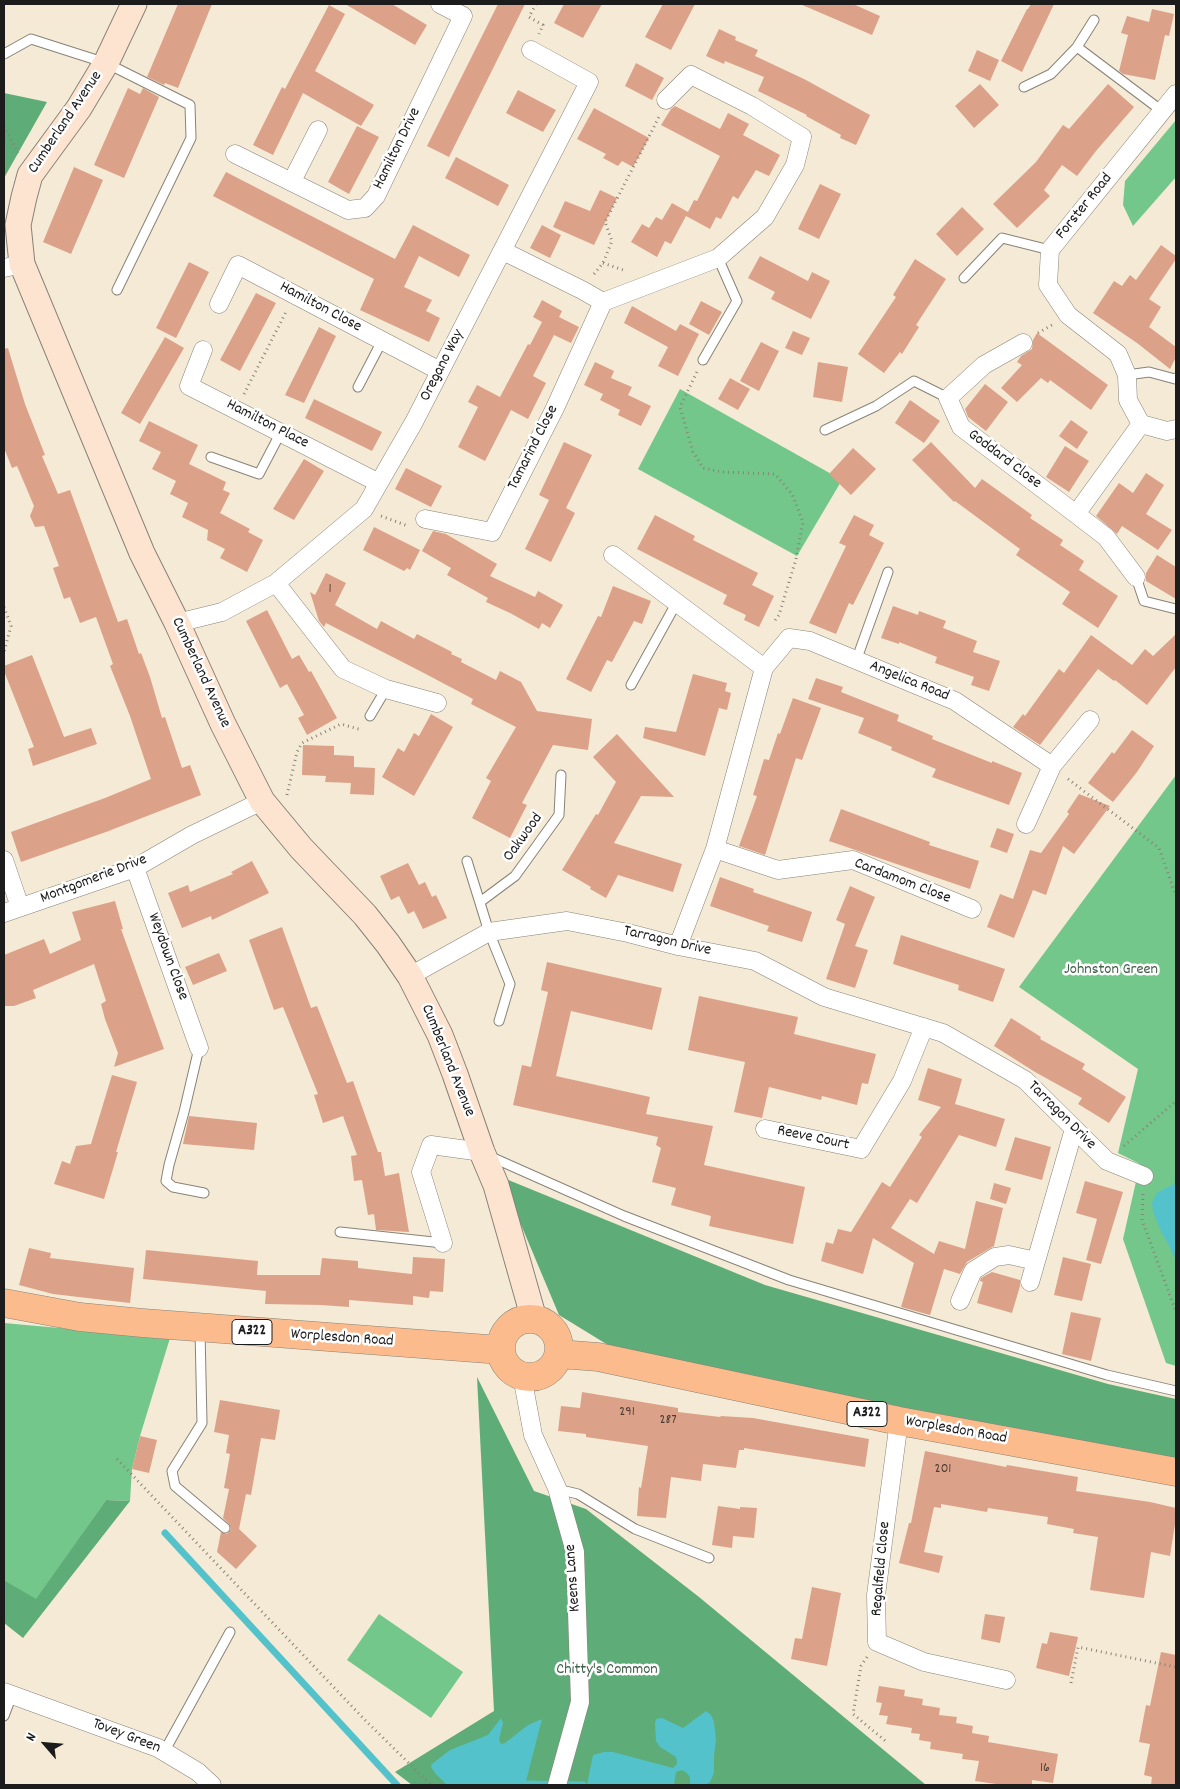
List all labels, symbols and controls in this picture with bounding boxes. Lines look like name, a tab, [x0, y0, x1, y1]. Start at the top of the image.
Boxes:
street label: Cumberland Avenue	[25, 68, 107, 178]
street label: Hamilton Drive	[370, 105, 426, 193]
street label: Forster Road	[1053, 170, 1117, 244]
street label: Hamilton Close	[276, 278, 364, 338]
street label: Oregano Way	[417, 327, 469, 405]
street label: Hamilton Place	[223, 396, 311, 454]
street label: Tamarind Close	[504, 402, 564, 494]
street label: Goddard Close	[963, 426, 1045, 494]
house number: 1	[328, 582, 332, 598]
street label: Cumberland Avenue	[166, 615, 234, 731]
street label: Angelica Road	[866, 657, 952, 707]
street label: Oakwood	[500, 810, 548, 866]
street label: Montgomerie Drive	[38, 851, 150, 909]
street label: Cardamom Close	[851, 855, 953, 909]
street label: Weydown Close	[142, 911, 192, 1003]
street label: Tarragon Drive	[621, 923, 713, 961]
park label: Johnston Green	[1064, 961, 1158, 981]
street label: Cumberland Avenue	[416, 1002, 478, 1120]
street label: Tarragon Drive	[1023, 1078, 1099, 1154]
street label: Reeve Court	[775, 1122, 851, 1156]
road number: A322	[232, 1320, 272, 1344]
street label: Worplesdon Road	[290, 1326, 394, 1352]
road number: A322	[847, 1402, 887, 1426]
house number: 291	[619, 1405, 635, 1421]
house number: 287	[659, 1413, 677, 1429]
street label: Worplesdon Road	[904, 1413, 1008, 1449]
house number: 201	[935, 1462, 951, 1478]
street label: Regalfield Close	[868, 1521, 896, 1617]
street label: Keens Lane	[562, 1544, 586, 1612]
park label: Chitty's Common	[556, 1661, 658, 1681]
street label: Tovey Green	[89, 1715, 163, 1759]
north arrow	[20, 1719, 70, 1769]
text: N	[21, 1730, 42, 1745]
house number: 16	[1040, 1761, 1050, 1777]

